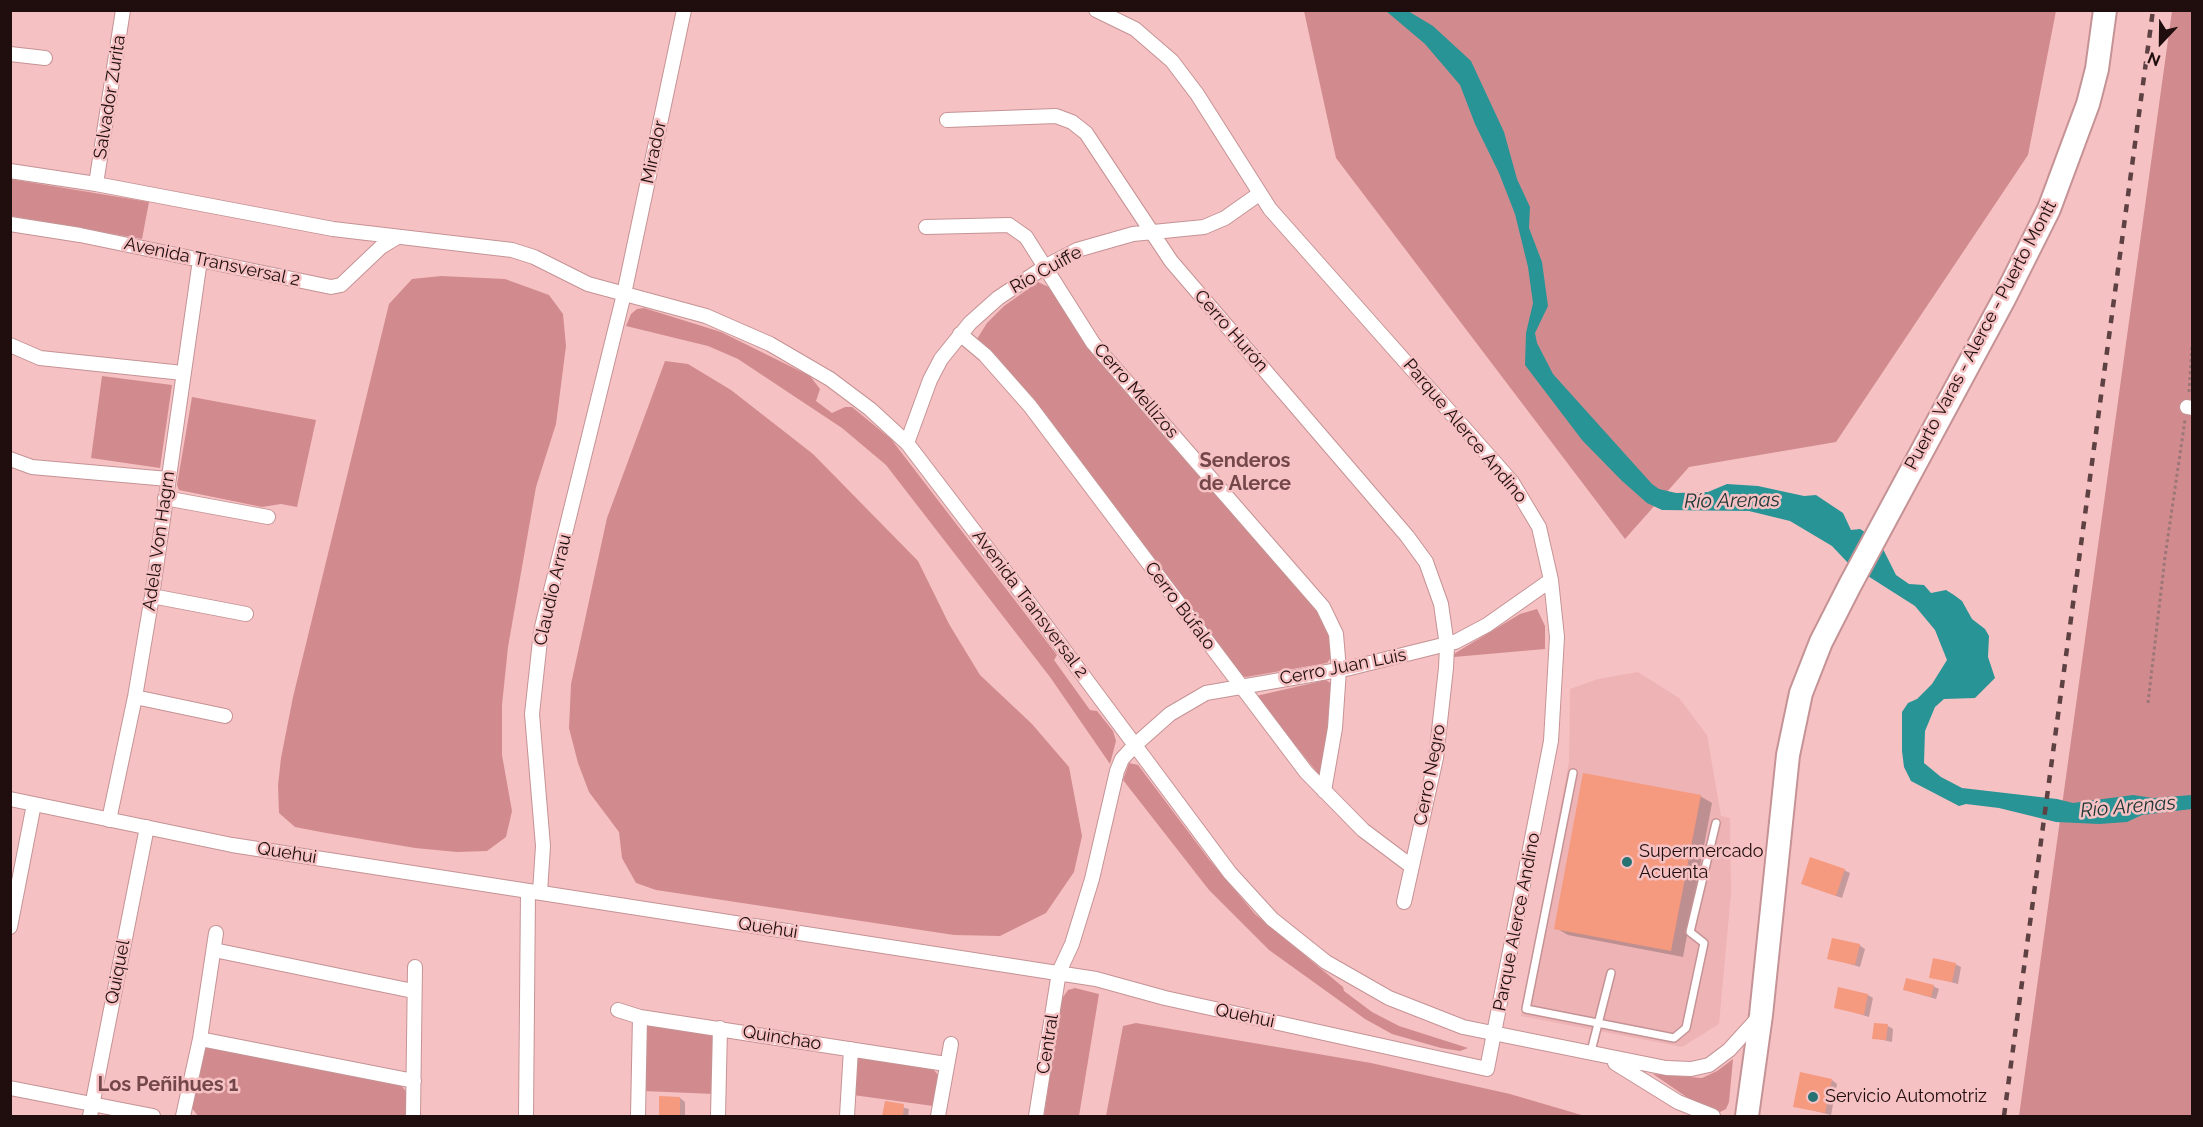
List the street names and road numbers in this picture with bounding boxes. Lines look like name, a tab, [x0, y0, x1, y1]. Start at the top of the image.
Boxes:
street label: Salvador Zurita	[90, 34, 130, 160]
street label: Mirador	[637, 118, 671, 186]
street label: Puerto Varas - Alerce - Puerto Montt	[1901, 197, 2061, 473]
street label: Avenida Transversal 2	[122, 233, 302, 291]
street label: Río Cuiffe	[1006, 242, 1086, 298]
street label: Cerro Hurón	[1189, 286, 1273, 376]
street label: Cerro Mellizos	[1089, 339, 1183, 443]
street label: Parque Alerce Andino	[1398, 355, 1532, 507]
street label: Adela Von Hagrn	[139, 470, 179, 612]
street label: Avenida Transversal 2	[967, 526, 1093, 682]
street label: Claudio Arrau	[530, 532, 576, 648]
street label: Cerro Búfalo	[1140, 558, 1220, 654]
street label: Cerro Juan Luis	[1278, 644, 1408, 690]
street label: Cerro Negro	[1410, 723, 1450, 827]
street label: Parque Alerce Andino	[1489, 831, 1545, 1013]
street label: Quehui	[256, 838, 318, 868]
street label: Quehui	[737, 913, 799, 943]
street label: Quiquel	[101, 938, 135, 1006]
street label: Quehui	[1213, 999, 1277, 1033]
street label: Central	[1033, 1013, 1063, 1075]
street label: Quinchao	[741, 1021, 823, 1055]

